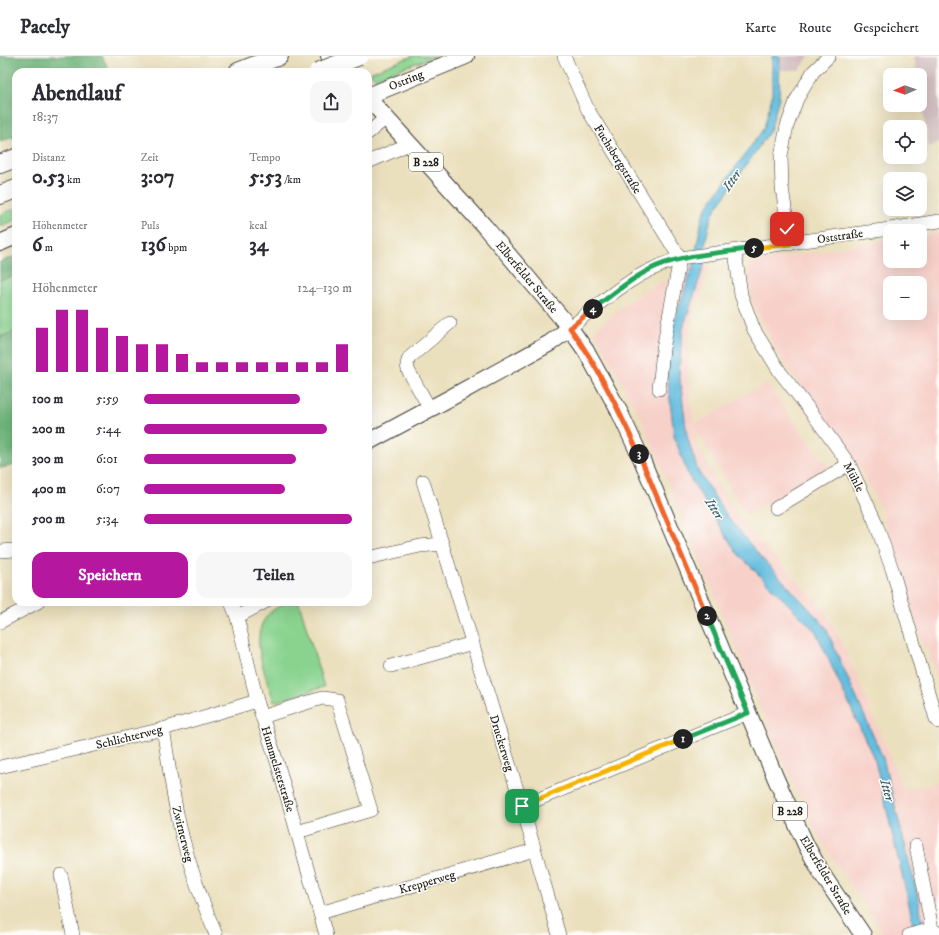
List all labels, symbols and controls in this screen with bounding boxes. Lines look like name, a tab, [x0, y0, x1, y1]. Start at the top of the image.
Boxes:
text: Pacely	[20, 16, 70, 39]
text: Karte	[745, 19, 776, 37]
text: Route	[798, 19, 831, 37]
text: Gespeichert	[853, 19, 919, 37]
street label: Ostring	[387, 67, 426, 94]
north arrow	[883, 68, 927, 112]
map controls	[883, 68, 927, 320]
text: Abendlauf	[32, 80, 121, 107]
button: share	[310, 81, 352, 123]
text: 18:37	[32, 109, 58, 125]
button: locate	[883, 120, 927, 164]
street label: Fuchsbergstraße	[590, 122, 645, 197]
text: Distanz	[32, 151, 65, 165]
text: Zeit	[141, 151, 159, 165]
text: Tempo	[249, 151, 280, 165]
road number: B 228	[409, 153, 443, 171]
text: 0.53	[32, 165, 65, 190]
text: 3:07	[141, 165, 175, 190]
text: 5:53	[249, 165, 282, 190]
water label: Itter	[718, 166, 746, 195]
button: layers	[883, 172, 927, 216]
text: km	[65, 173, 81, 187]
text: /km	[282, 173, 301, 187]
pin	[770, 212, 804, 246]
icon: check	[776, 218, 798, 240]
text: Höhenmeter	[32, 219, 87, 233]
text: Puls	[141, 219, 159, 233]
text: kcal	[249, 219, 267, 233]
button: +	[883, 224, 927, 268]
street label: Oststraße	[816, 226, 864, 247]
text: 6	[32, 233, 42, 258]
text: 136	[141, 233, 166, 258]
text: 34	[249, 233, 268, 258]
street label: Elberfelder Straße	[492, 238, 561, 316]
pin: 5	[744, 238, 764, 258]
text: m	[42, 241, 53, 255]
text: bpm	[166, 241, 187, 255]
text: 5	[751, 241, 757, 255]
button: −	[883, 276, 927, 320]
text: Höhenmeter	[32, 280, 97, 296]
text: 124–130 m	[297, 280, 352, 296]
pin: 4	[583, 299, 603, 319]
text: 4	[590, 302, 596, 316]
text: 100 m	[32, 391, 63, 407]
text: 5:59	[96, 391, 119, 407]
text: 200 m	[32, 421, 65, 437]
text: 5:44	[96, 421, 121, 437]
pin: 3	[629, 444, 649, 464]
text: 3	[637, 447, 641, 461]
text: 300 m	[32, 451, 63, 467]
text: 6:01	[96, 451, 118, 467]
street label: Mühle	[840, 460, 867, 495]
text: 400 m	[32, 481, 66, 497]
text: 6:07	[96, 481, 120, 497]
water label: Itter	[701, 494, 728, 523]
text: 500 m	[32, 511, 65, 527]
text: 5:34	[96, 511, 118, 527]
button: Speichern	[32, 552, 188, 598]
button: Teilen	[196, 552, 352, 598]
pin: 2	[697, 606, 717, 626]
text: 2	[704, 609, 710, 623]
street label: Druckerweg	[486, 713, 517, 773]
street label: Schlichterweg	[94, 722, 164, 753]
street label: Hummelsterstraße	[257, 724, 298, 814]
pin: 1	[673, 729, 693, 749]
text: 1	[681, 732, 685, 746]
water label: Itter	[876, 776, 898, 804]
pin	[505, 789, 539, 823]
icon: arrive	[511, 795, 533, 817]
road number: B 228	[773, 802, 807, 820]
street label: Zwirnerweg	[168, 805, 197, 864]
street label: Elberfelder Straße	[796, 833, 855, 917]
street label: Krepperweg	[397, 867, 457, 898]

